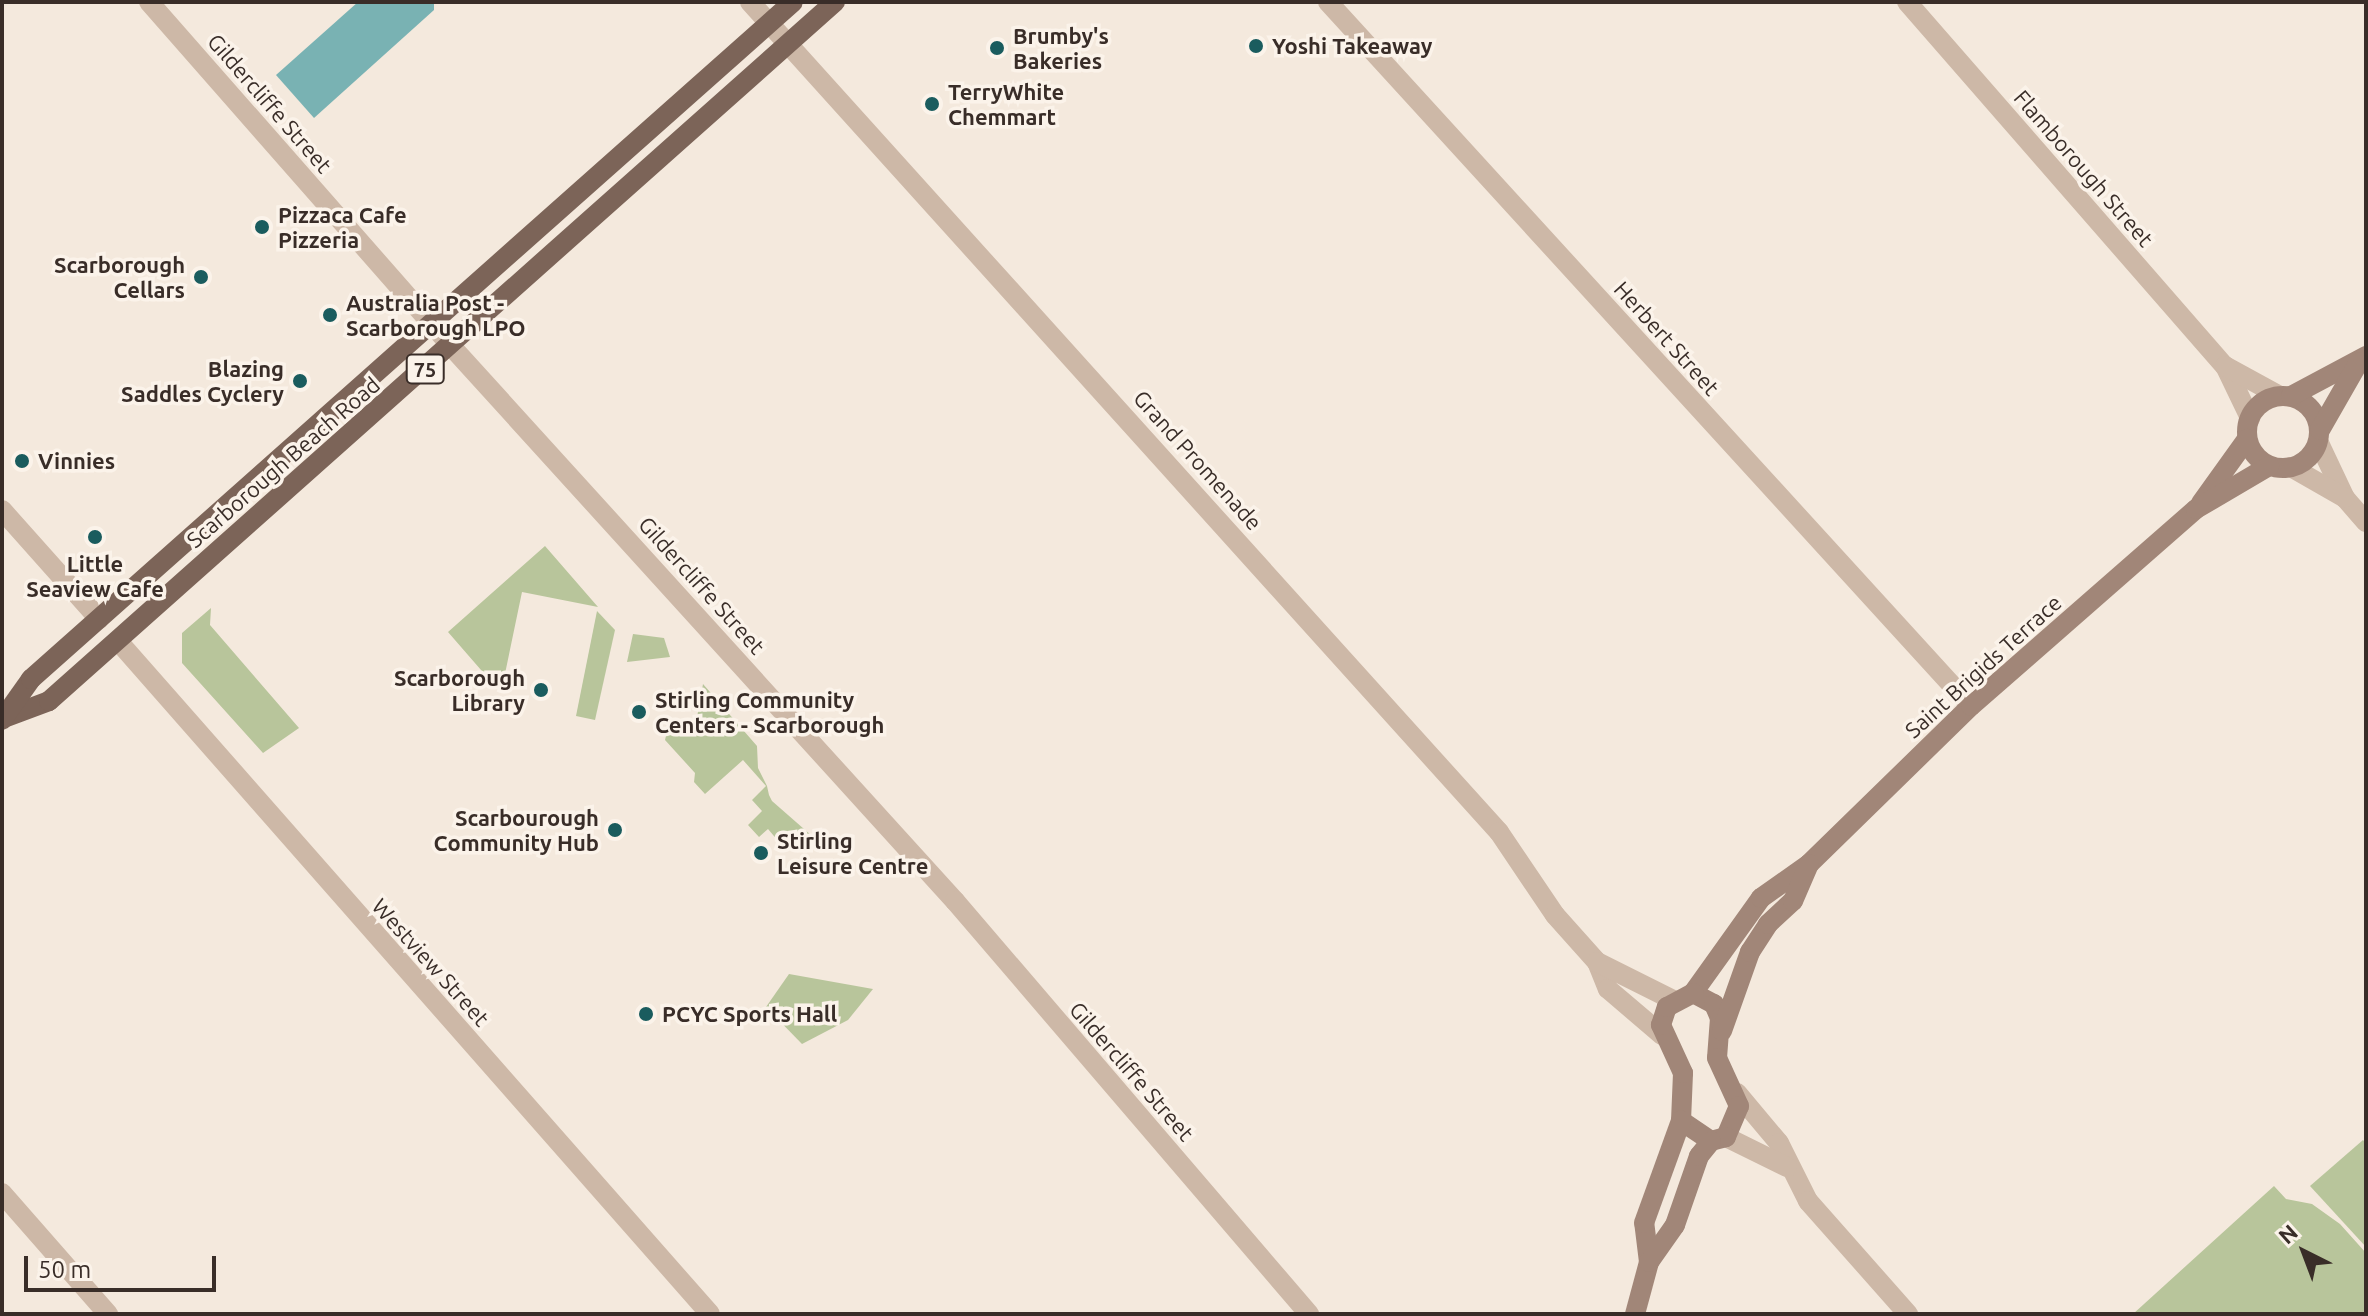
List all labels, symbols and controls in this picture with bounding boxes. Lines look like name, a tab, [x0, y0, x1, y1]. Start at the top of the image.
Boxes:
place label: Brumby's Bakeries	[1013, 22, 1109, 74]
street label: Gildercliffe Street	[202, 28, 338, 178]
place label: Yoshi Takeaway	[1272, 33, 1432, 59]
marker: Yoshi Takeaway	[1247, 37, 1265, 55]
marker: Brumby's Bakeries	[988, 39, 1006, 57]
place label: TerryWhite Chemmart	[948, 78, 1064, 130]
street label: Flamborough Street	[2009, 84, 2159, 252]
marker: TerryWhite Chemmart	[923, 95, 941, 113]
place label: Pizzaca Cafe Pizzeria	[278, 201, 407, 252]
marker: Pizzaca Cafe Pizzeria	[253, 218, 271, 236]
place label: Scarborough Cellars	[54, 251, 185, 302]
marker: Scarborough Cellars	[192, 268, 210, 286]
street label: Herbert Street	[1609, 276, 1725, 400]
place label: Australia Post - Scarborough LPO	[346, 289, 526, 340]
marker: Australia Post - Scarborough LPO	[321, 306, 339, 324]
road number: 75	[405, 353, 445, 385]
place label: Blazing Saddles Cyclery	[121, 355, 284, 406]
street label: Scarborough Beach Road	[181, 371, 385, 553]
marker: Blazing Saddles Cyclery	[291, 372, 309, 390]
street label: Grand Promenade	[1128, 385, 1268, 535]
place label: Vinnies	[38, 448, 115, 474]
marker: Vinnies	[13, 452, 31, 470]
street label: Gildercliffe Street	[633, 511, 771, 659]
marker: Little Seaview Cafe	[86, 528, 104, 546]
place label: Little Seaview Cafe	[26, 550, 164, 602]
street label: Saint Brigids Terrace	[1899, 589, 2067, 743]
place label: Scarborough Library	[394, 664, 525, 716]
marker: Scarborough Library	[532, 681, 550, 699]
place label: Stirling Community Centers - Scarborough	[655, 686, 884, 738]
marker: Stirling Community Centers - Scarborough	[630, 703, 648, 721]
place label: Scarbourough Community Hub	[434, 804, 599, 856]
marker: Scarbourough Community Hub	[606, 821, 624, 839]
place label: Stirling Leisure Centre	[777, 827, 928, 878]
marker: Stirling Leisure Centre	[752, 844, 770, 862]
street label: Westview Street	[367, 893, 495, 1031]
street label: Gildercliffe Street	[1064, 996, 1200, 1146]
place label: PCYC Sports Hall	[662, 1001, 837, 1027]
marker: PCYC Sports Hall	[637, 1005, 655, 1023]
north arrow	[2264, 1212, 2344, 1292]
text: N	[2273, 1219, 2302, 1249]
scale bar	[28, 1240, 220, 1290]
text: 50 m	[38, 1256, 91, 1283]

